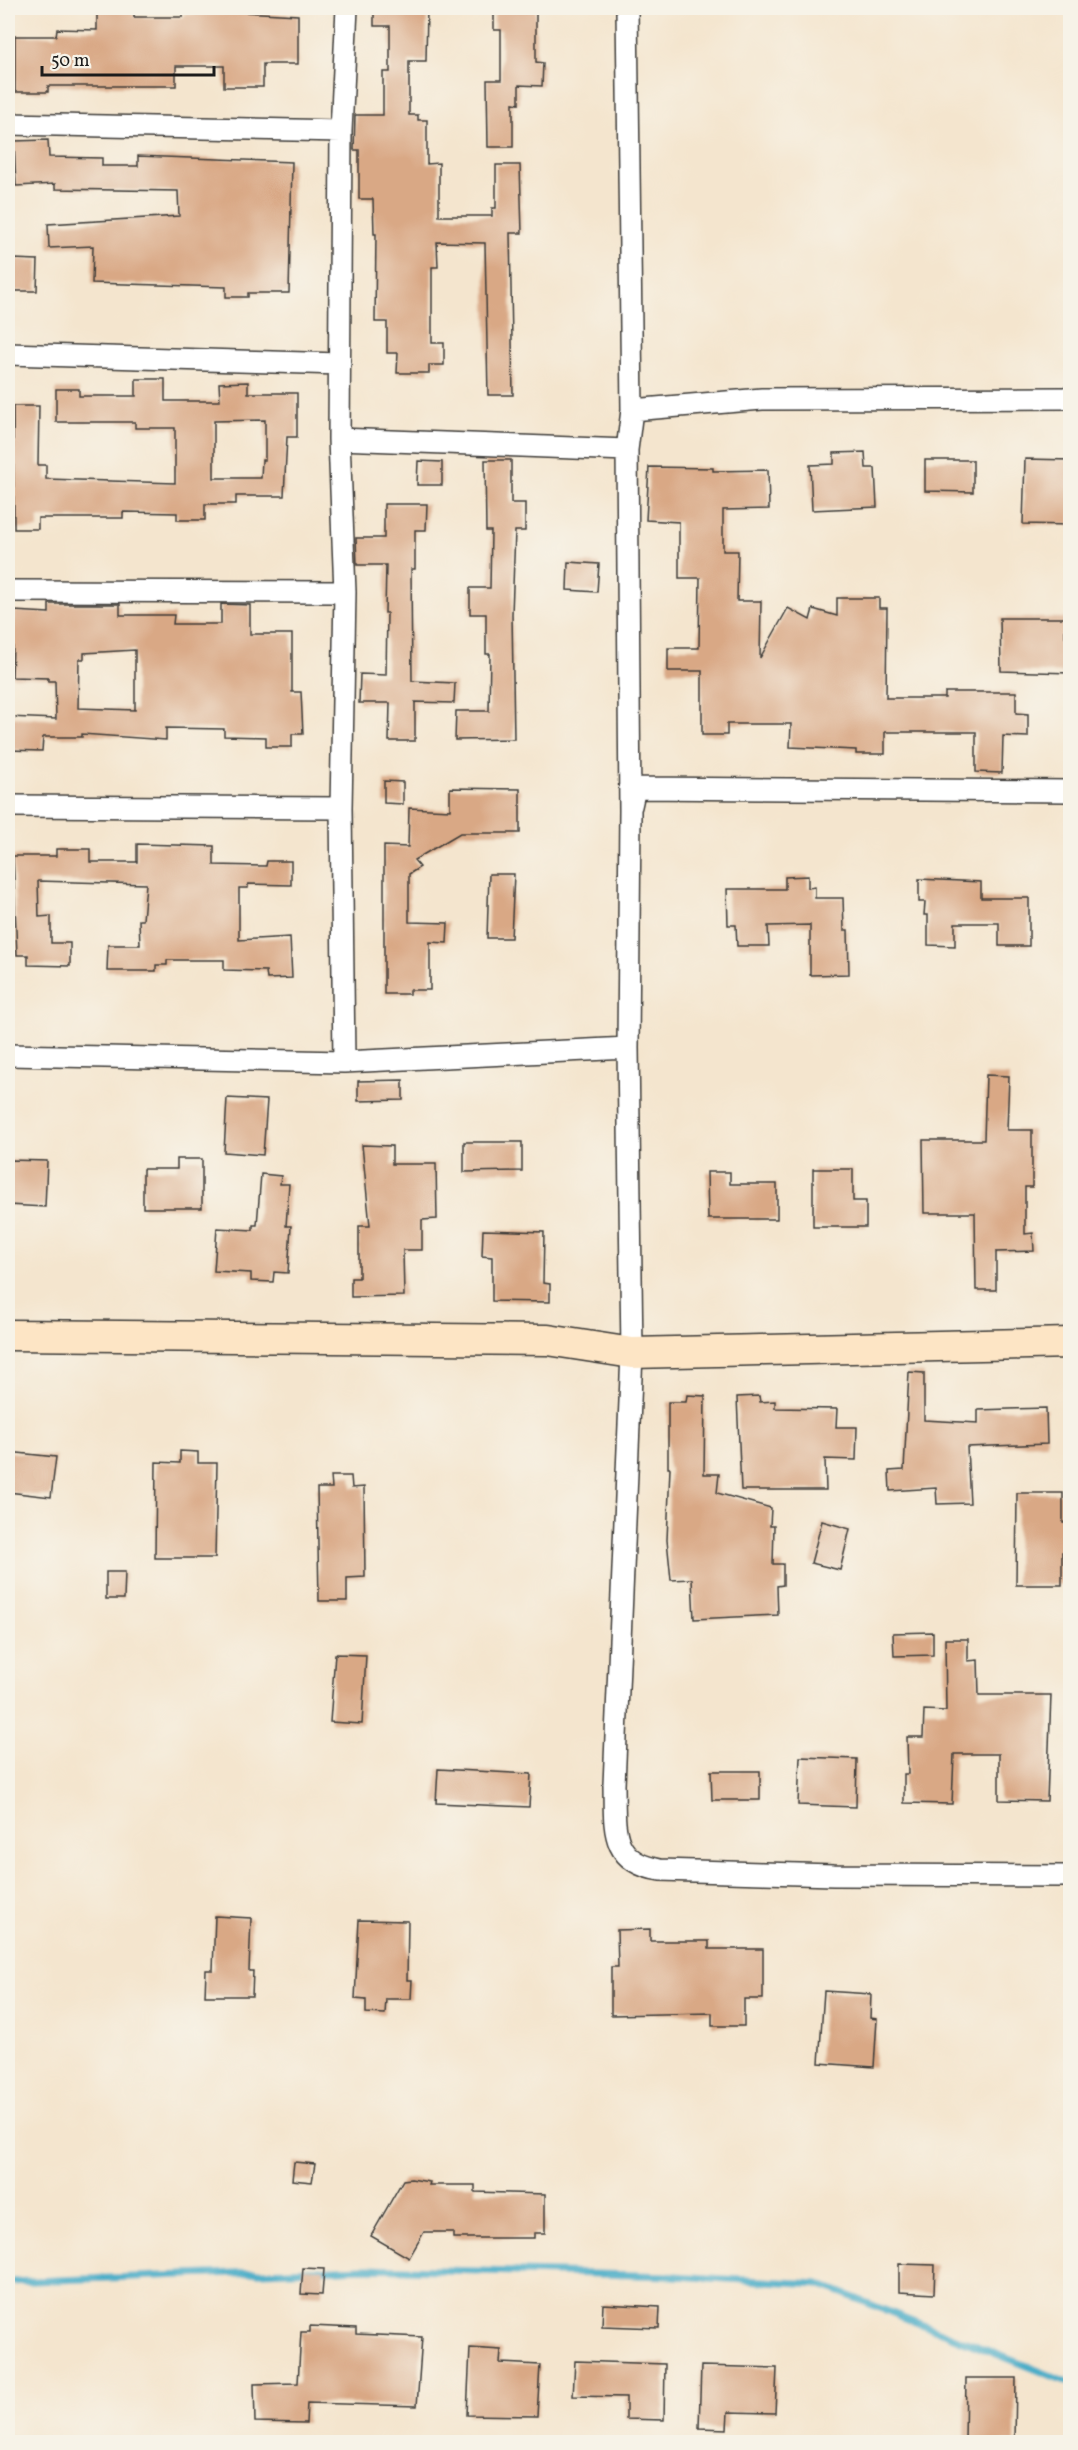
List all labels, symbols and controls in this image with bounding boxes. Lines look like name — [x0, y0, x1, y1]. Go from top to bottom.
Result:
scale bar — [42, 39, 214, 77]
text: 50 m — [51, 49, 90, 74]

